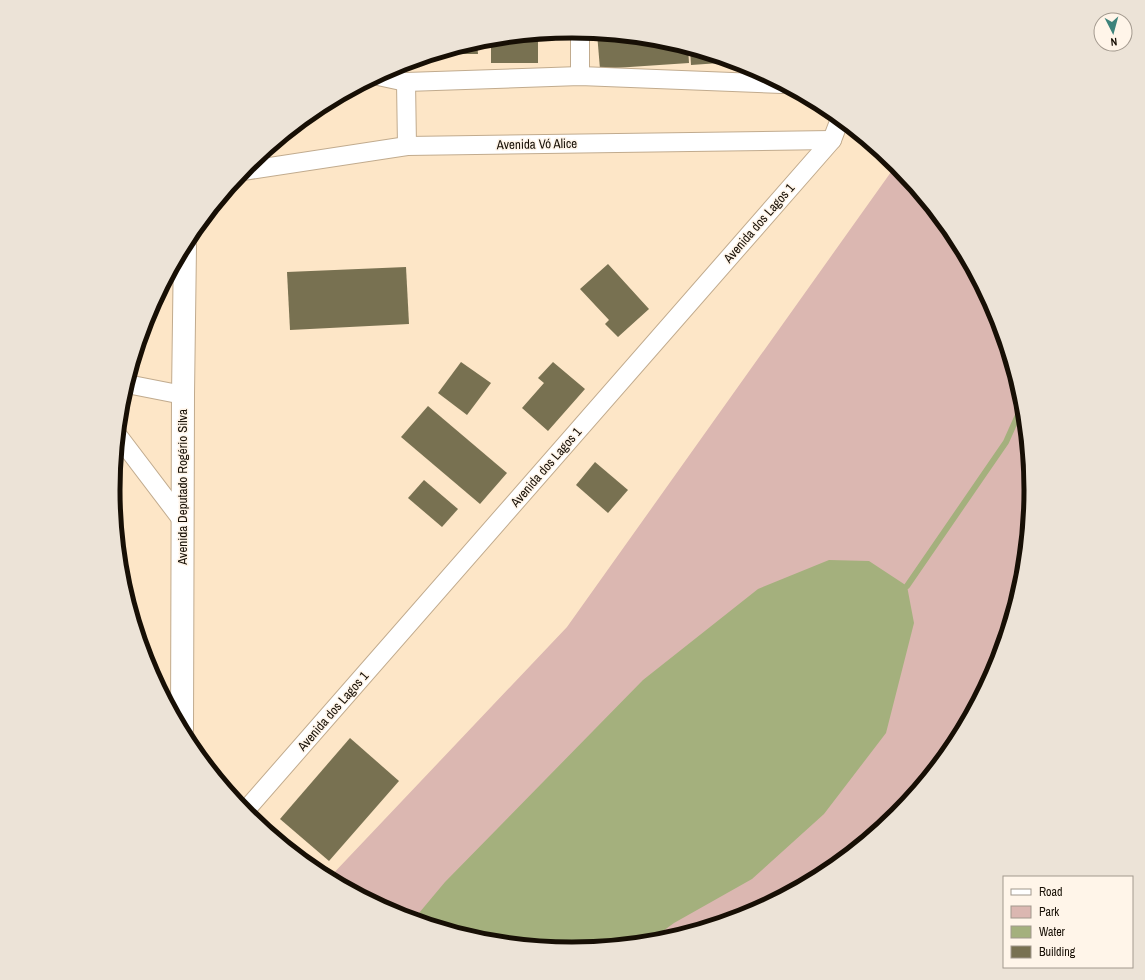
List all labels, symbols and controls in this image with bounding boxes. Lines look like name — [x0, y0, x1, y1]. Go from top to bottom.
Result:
north arrow — [1093, 12, 1133, 52]
text: N — [1110, 35, 1118, 49]
street label: Avenida Vó Alice — [496, 135, 577, 153]
street label: Avenida dos Lagos 1 — [719, 180, 798, 267]
street label: Avenida Deputado Rogério Silva — [174, 409, 191, 566]
street label: Avenida dos Lagos 1 — [506, 424, 585, 511]
street label: Avenida dos Lagos 1 — [293, 668, 372, 755]
legend — [1003, 876, 1133, 968]
text: Road — [1039, 884, 1063, 900]
text: Park — [1039, 904, 1059, 920]
text: Water — [1039, 924, 1066, 940]
text: Building — [1039, 944, 1076, 960]

